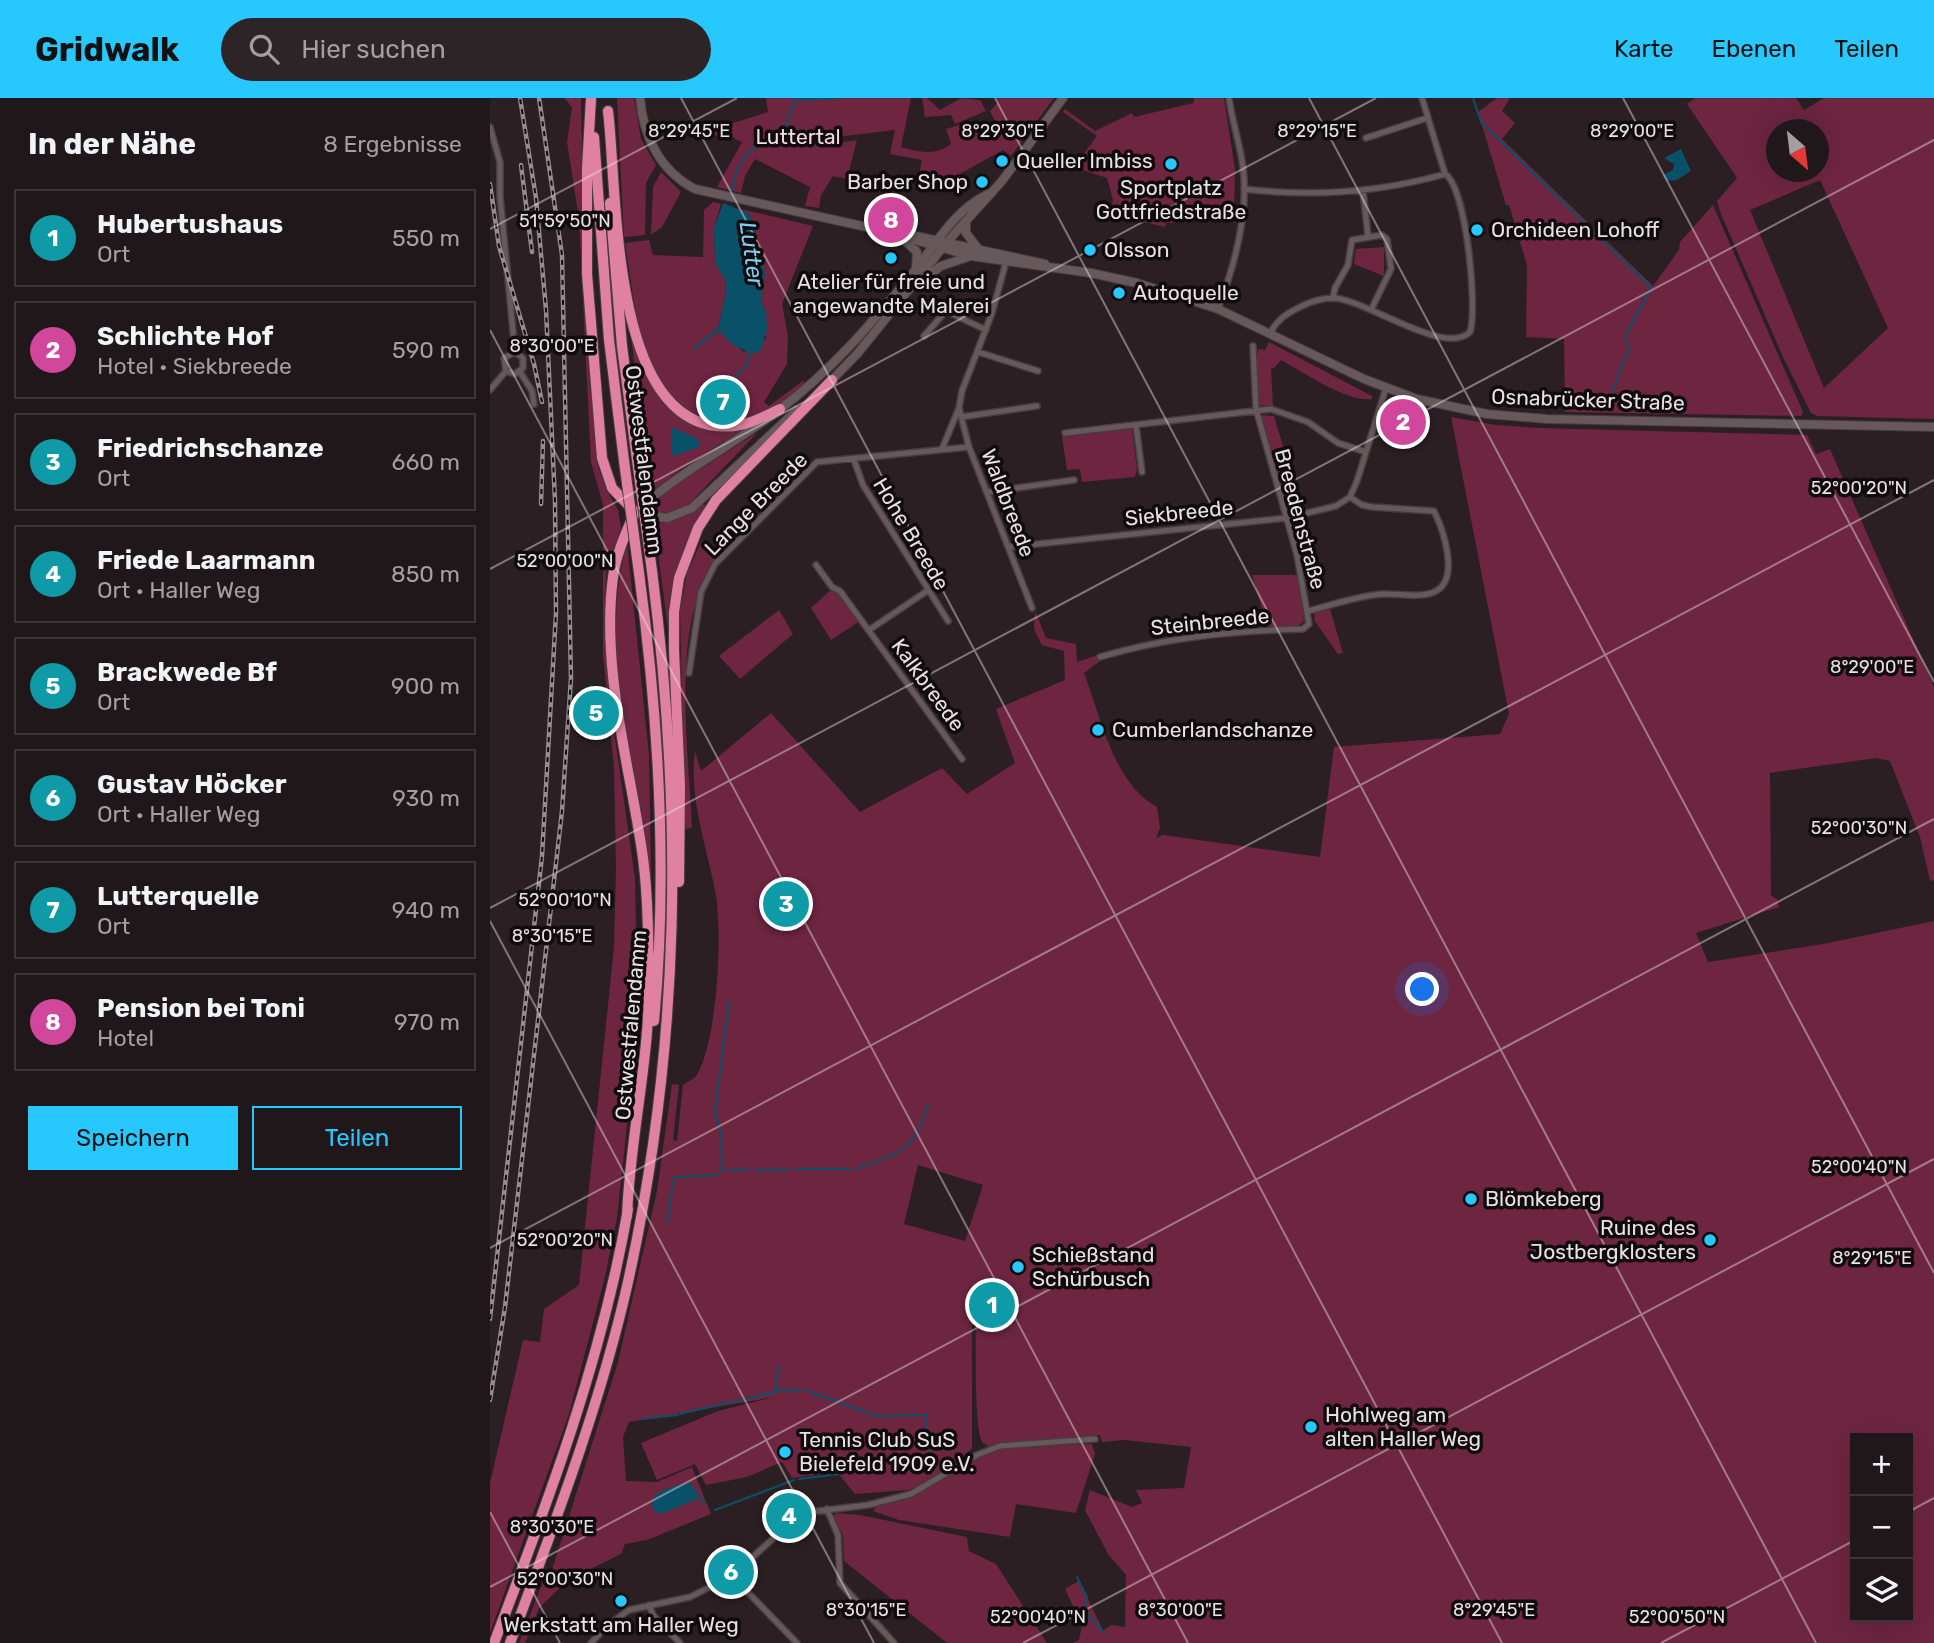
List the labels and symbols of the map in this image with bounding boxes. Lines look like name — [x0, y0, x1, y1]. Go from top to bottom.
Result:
north arrow — [1766, 119, 1829, 182]
text: 8°29'45"E — [648, 120, 730, 142]
text: 8°29'30"E — [961, 120, 1045, 142]
text: 8°29'15"E — [1277, 120, 1357, 142]
text: 8°29'00"E — [1590, 120, 1674, 142]
park label: Luttertal — [755, 124, 841, 149]
place label: Queller Imbiss — [1016, 148, 1153, 173]
marker: Queller Imbiss — [994, 153, 1010, 169]
marker: Sportplatz Gottfriedstraße — [1163, 156, 1179, 172]
place label: Barber Shop — [847, 169, 968, 194]
marker: Barber Shop — [974, 174, 990, 190]
place label: Sportplatz Gottfriedstraße — [1096, 175, 1246, 224]
pin: 8 — [868, 194, 914, 246]
text: 51°59'50"N — [519, 210, 611, 232]
place label: Orchideen Lohoff — [1491, 217, 1660, 242]
water label: Lutter — [734, 220, 771, 290]
marker: Orchideen Lohoff — [1469, 222, 1485, 238]
place label: Olsson — [1104, 237, 1170, 262]
marker: Olsson — [1082, 242, 1098, 258]
marker: Atelier für freie und angewandte Malerei — [883, 250, 899, 266]
place label: Atelier für freie und angewandte Malerei — [793, 269, 989, 318]
place label: Autoquelle — [1133, 280, 1239, 305]
marker: Autoquelle — [1111, 285, 1127, 301]
text: 8°30'00"E — [509, 335, 595, 357]
street label: Ostwestfalendamm — [620, 364, 669, 556]
pin: 7 — [700, 376, 746, 428]
street label: Osnabrücker Straße — [1491, 384, 1685, 415]
pin: 2 — [1380, 396, 1426, 448]
street label: Waldbreede — [976, 445, 1040, 560]
street label: Breedenstraße — [1270, 446, 1331, 592]
street label: Lange Breede — [699, 447, 812, 560]
street label: Hohe Breede — [868, 473, 955, 594]
text: 52°00'20"N — [1811, 477, 1907, 499]
street label: Siekbreede — [1124, 494, 1234, 531]
text: 52°00'00"N — [516, 550, 614, 572]
street label: Steinbreede — [1150, 603, 1270, 640]
street label: Kalkbreede — [887, 634, 970, 736]
text: 8°29'00"E — [1830, 656, 1914, 678]
pin: 5 — [573, 687, 619, 739]
place label: Cumberlandschanze — [1112, 717, 1313, 742]
marker: Cumberlandschanze — [1090, 722, 1106, 738]
text: 52°00'30"N — [1811, 817, 1907, 839]
pin: 3 — [763, 878, 809, 930]
text: 52°00'10"N — [518, 889, 612, 911]
text: 8°30'15"E — [512, 925, 592, 947]
street label: Ostwestfalendamm — [610, 929, 651, 1121]
your location — [1405, 972, 1439, 1006]
text: 52°00'40"N — [1811, 1156, 1907, 1178]
place label: Blömkeberg — [1485, 1186, 1602, 1211]
marker: Blömkeberg — [1463, 1191, 1479, 1207]
place label: Ruine des Jostbergklosters — [1530, 1215, 1696, 1264]
text: 52°00'20"N — [517, 1229, 613, 1251]
marker: Ruine des Jostbergklosters — [1702, 1232, 1718, 1248]
place label: Schießstand Schürbusch — [1032, 1242, 1154, 1291]
text: 8°29'15"E — [1832, 1247, 1912, 1269]
marker: Schießstand Schürbusch — [1010, 1259, 1026, 1275]
pin: 1 — [969, 1279, 1015, 1331]
place label: Hohlweg am alten Haller Weg — [1325, 1402, 1481, 1451]
marker: Hohlweg am alten Haller Weg — [1303, 1419, 1319, 1435]
place label: Tennis Club SuS Bielefeld 1909 e.V. — [799, 1427, 975, 1476]
marker: Tennis Club SuS Bielefeld 1909 e.V. — [777, 1444, 793, 1460]
pin: 4 — [766, 1490, 812, 1542]
text: 8°30'30"E — [510, 1516, 594, 1538]
pin: 6 — [708, 1546, 754, 1598]
text: 52°00'30"N — [517, 1568, 613, 1590]
marker: Werkstatt am Haller Weg — [613, 1593, 629, 1609]
text: 8°30'15"E — [826, 1599, 906, 1621]
text: 8°30'00"E — [1137, 1599, 1223, 1621]
text: 8°29'45"E — [1453, 1599, 1535, 1621]
text: 52°00'40"N — [990, 1606, 1086, 1628]
text: 52°00'50"N — [1629, 1606, 1725, 1628]
place label: Werkstatt am Haller Weg — [503, 1612, 739, 1637]

